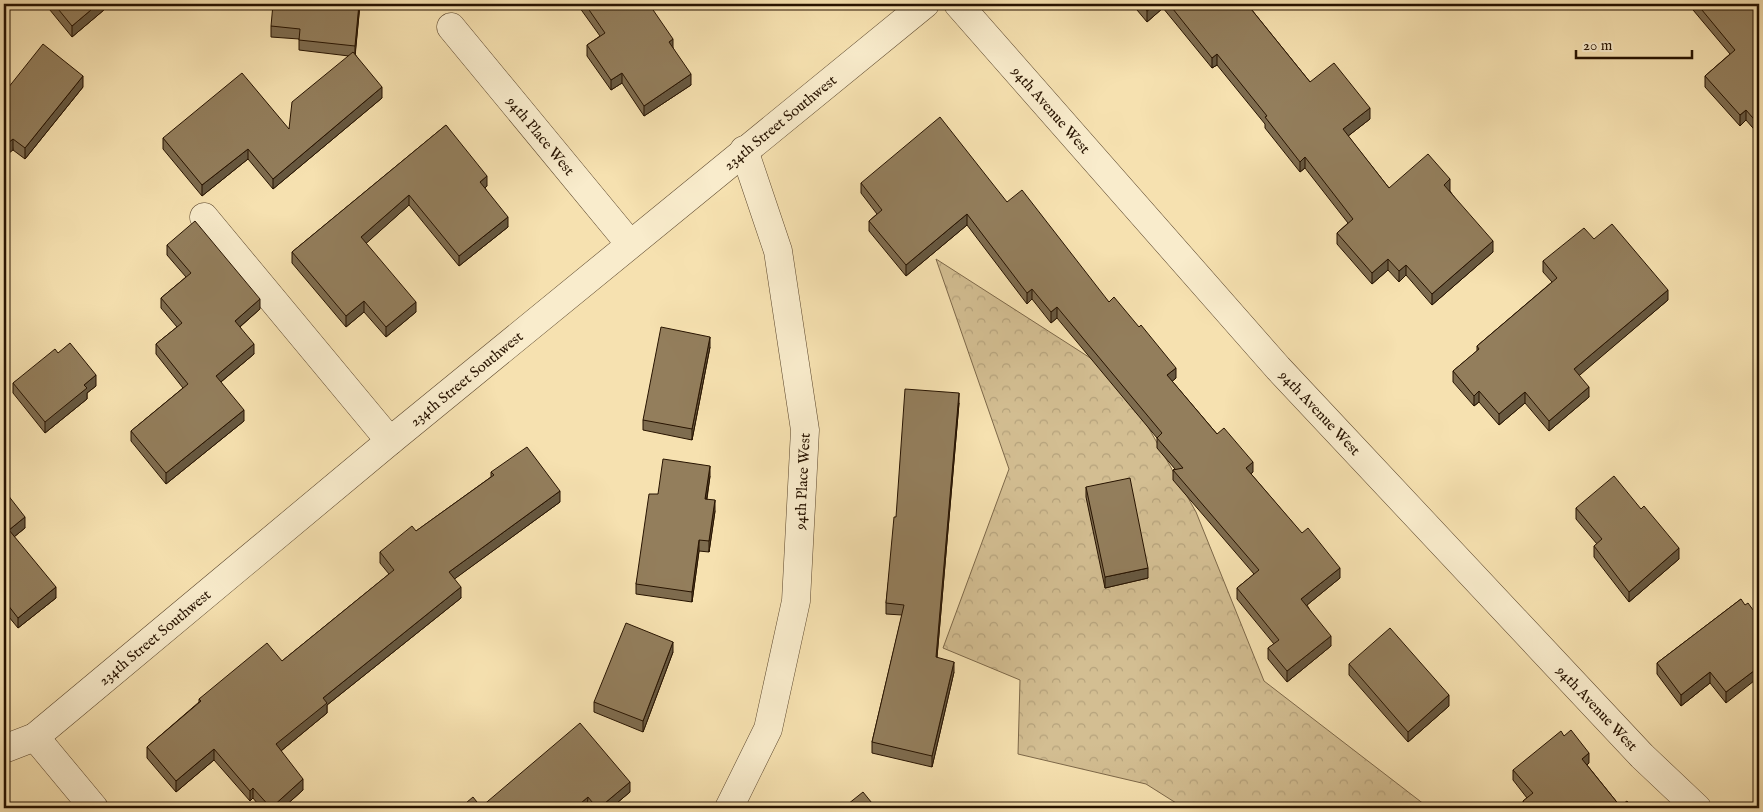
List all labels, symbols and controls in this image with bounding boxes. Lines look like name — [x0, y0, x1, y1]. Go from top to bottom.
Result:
scale bar — [1576, 28, 1692, 60]
text: 20 m — [1583, 36, 1613, 55]
street label: 94th Avenue West — [1007, 61, 1095, 158]
street label: 234th Street Southwest — [720, 71, 840, 174]
street label: 94th Place West — [502, 92, 579, 179]
street label: 234th Street Southwest — [406, 327, 527, 430]
street label: 94th Avenue West — [1275, 365, 1365, 459]
street label: 94th Place West — [790, 432, 814, 531]
street label: 234th Street Southwest — [95, 585, 215, 690]
street label: 94th Avenue West — [1552, 661, 1642, 755]

